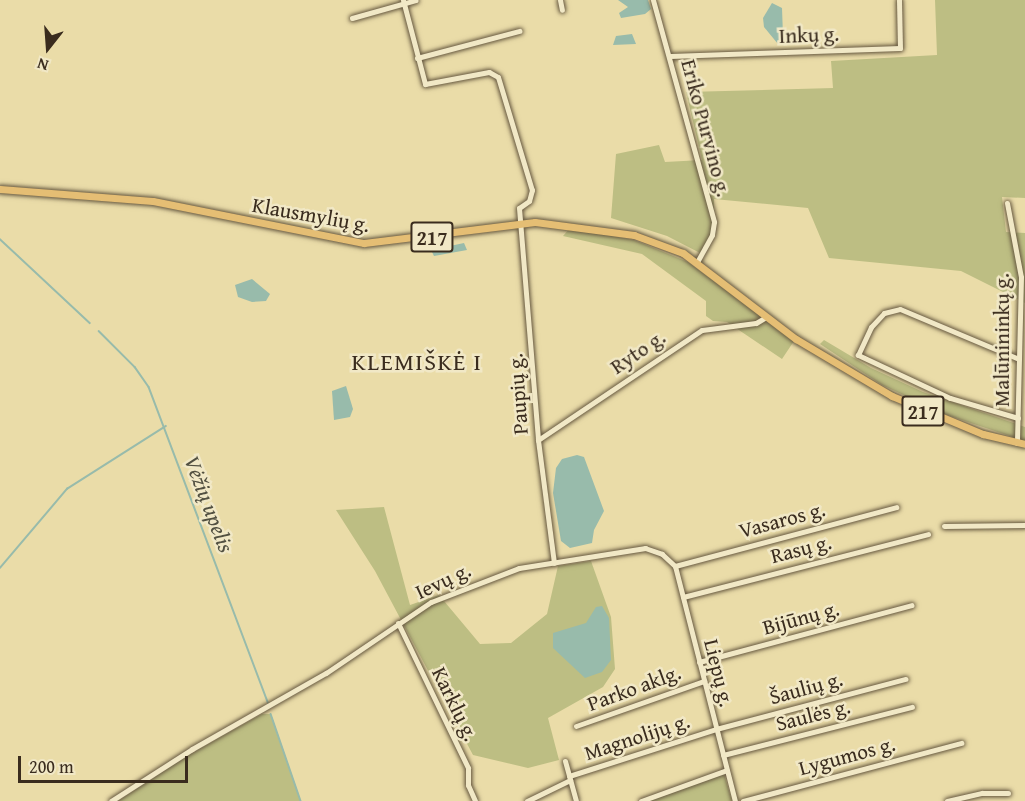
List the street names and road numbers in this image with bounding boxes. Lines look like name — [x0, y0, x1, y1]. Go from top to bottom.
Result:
street label: Inkų g. — [778, 21, 840, 49]
street label: Eriko Purvino g. — [676, 57, 736, 199]
street label: Klausmylių g. — [250, 192, 372, 238]
road number: 217 — [410, 220, 454, 254]
street label: Malūnininkų g. — [989, 273, 1015, 407]
street label: Ryto g. — [606, 325, 670, 379]
street label: Paupių g. — [503, 353, 533, 435]
road number: 217 — [900, 394, 946, 428]
street label: Vasaros g. — [736, 496, 828, 544]
street label: Rasų g. — [768, 529, 834, 569]
street label: Ievų g. — [411, 557, 475, 605]
street label: Bijūnų g. — [760, 596, 842, 640]
street label: Liepų g. — [698, 637, 740, 709]
street label: Parko aklg. — [584, 659, 684, 717]
street label: Karklų g. — [426, 663, 484, 745]
street label: Šaulių g. — [767, 666, 845, 710]
street label: Saulės g. — [773, 694, 853, 736]
street label: Magnolijų g. — [581, 708, 693, 766]
street label: Lygumos g. — [796, 731, 898, 781]

